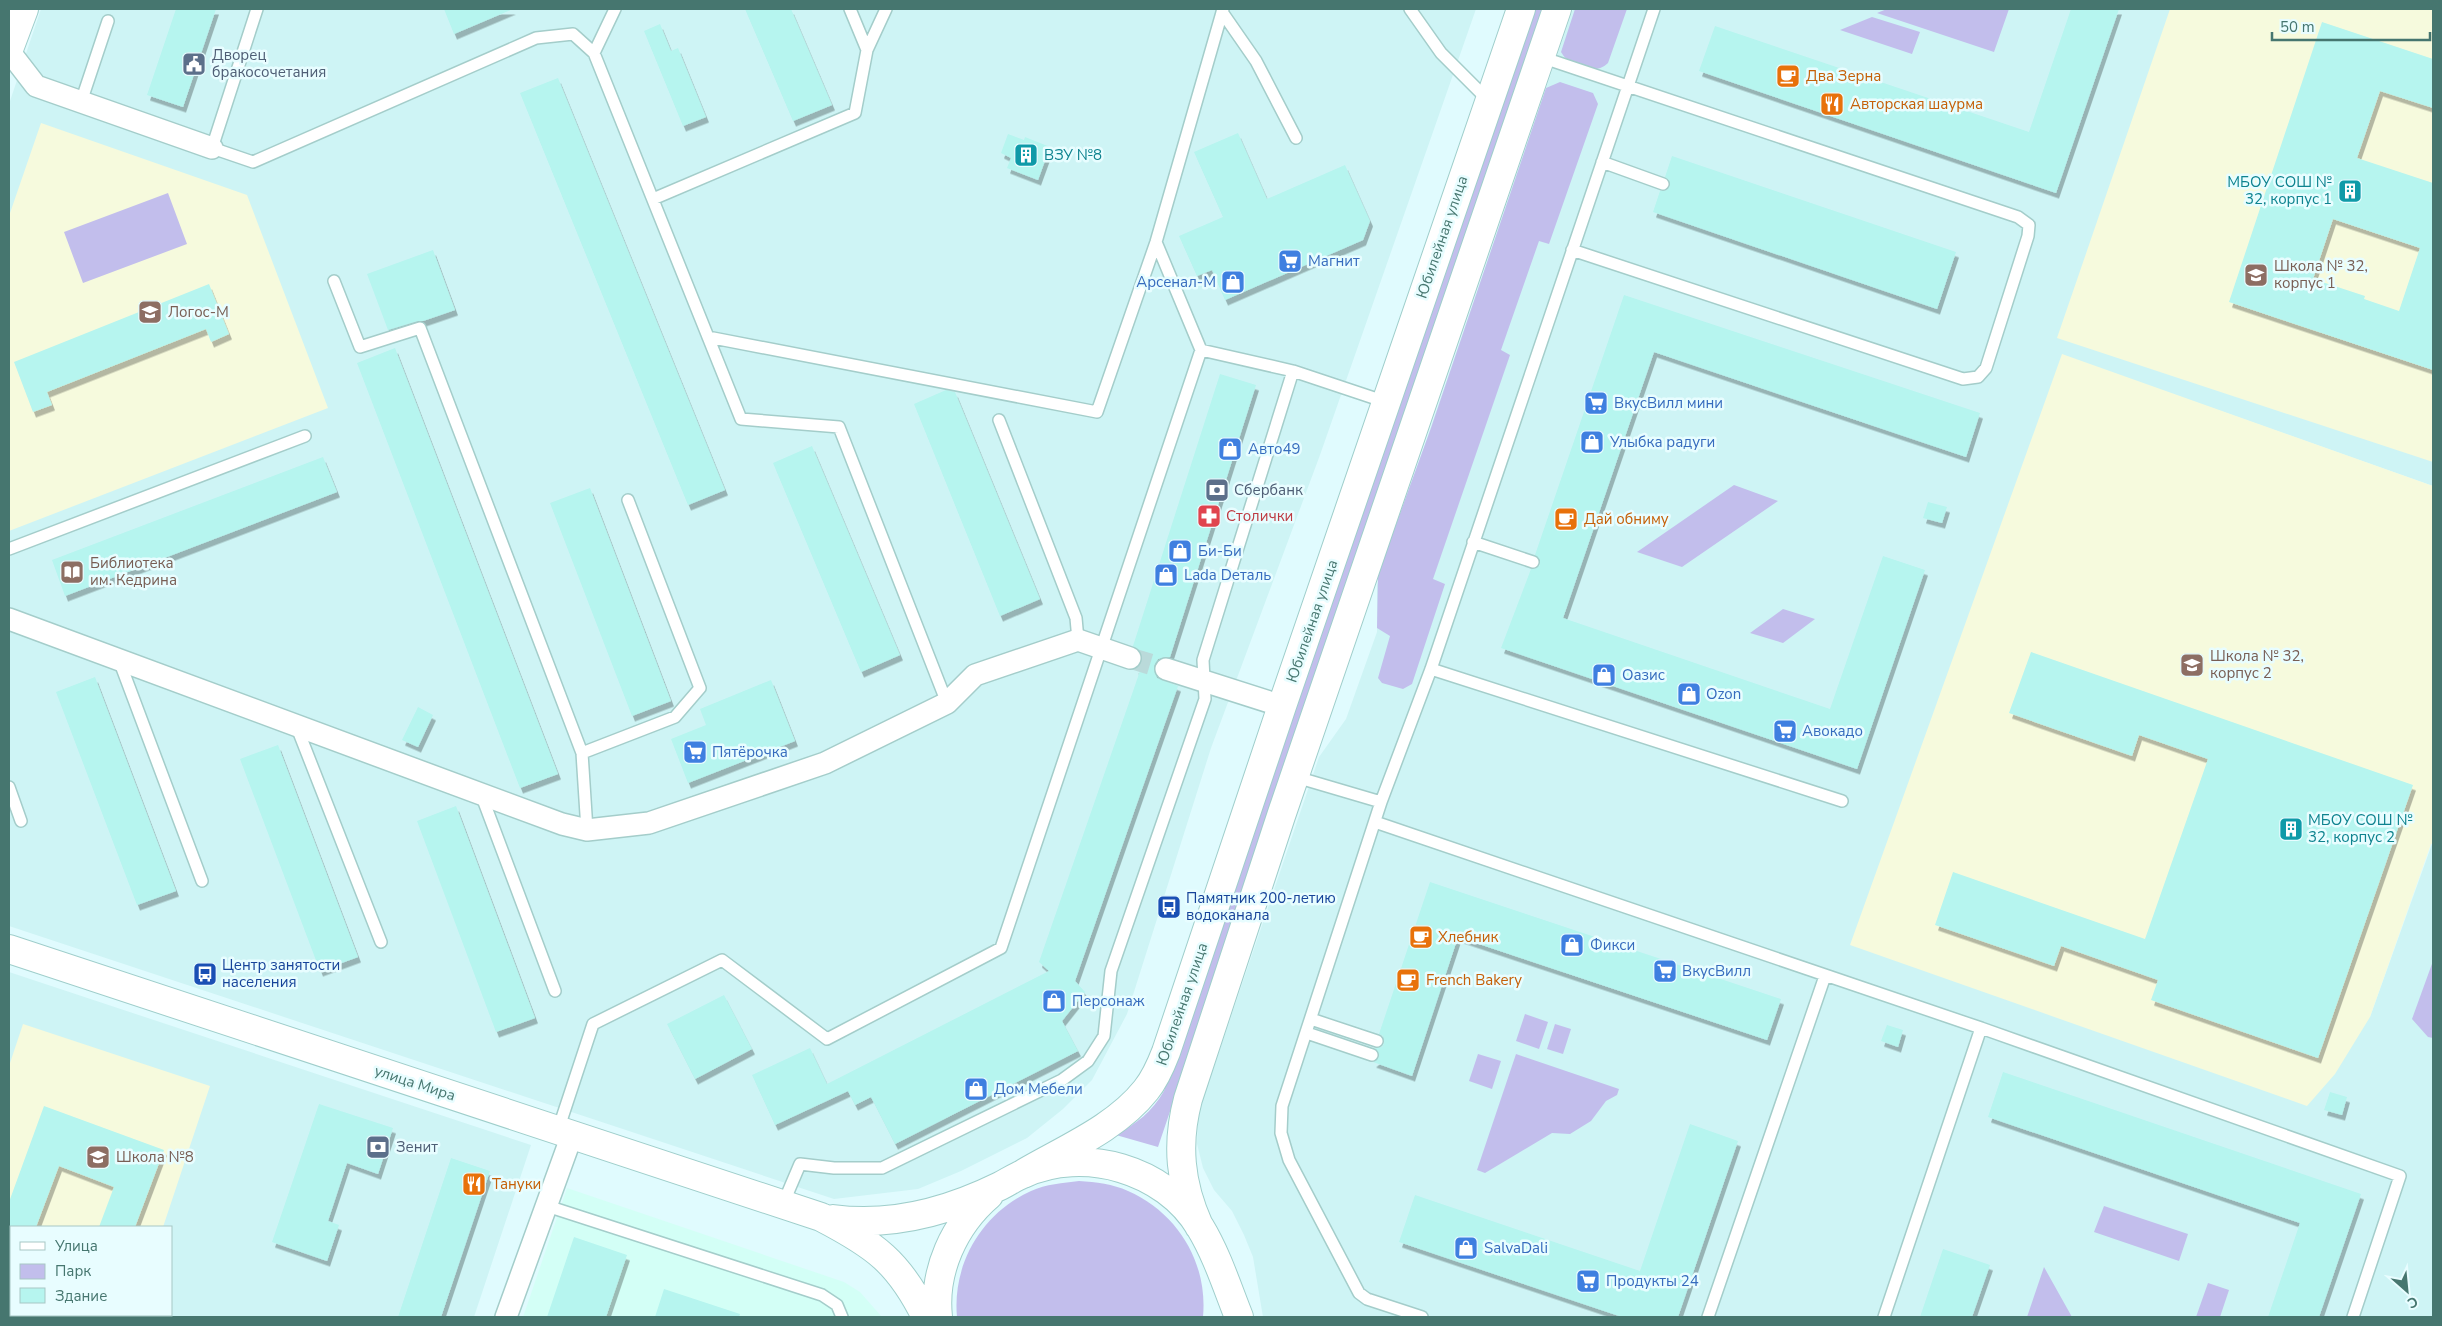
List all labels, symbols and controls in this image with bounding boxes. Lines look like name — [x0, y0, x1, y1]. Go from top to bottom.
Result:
scale bar — [2272, 10, 2430, 42]
text: 50 m — [2280, 17, 2315, 37]
place label: Дворец бракосочетания — [212, 45, 326, 82]
public building icon: Дворец бракосочетания — [181, 51, 207, 77]
cafe icon: Два Зерна — [1775, 63, 1801, 89]
place label: Два Зерна — [1806, 66, 1881, 86]
restaurant icon: Авторская шаурма — [1819, 91, 1845, 117]
place label: Авторская шаурма — [1850, 94, 1983, 114]
building icon: ВЗУ №8 — [1013, 142, 1039, 168]
place label: ВЗУ №8 — [1044, 145, 1102, 165]
place label: МБОУ СОШ № 32, корпус 1 — [2227, 172, 2332, 209]
street label: Юбилейная улица — [1412, 173, 1472, 301]
building icon: МБОУ СОШ № 32, корпус 1 — [2337, 178, 2363, 204]
supermarket icon: Магнит — [1277, 248, 1303, 274]
place label: Магнит — [1308, 251, 1360, 271]
place label: Школа № 32, корпус 1 — [2274, 256, 2368, 293]
school or university icon: Школа № 32, корпус 1 — [2243, 262, 2269, 288]
shop icon: Арсенал-М — [1220, 269, 1246, 295]
place label: Арсенал-М — [1136, 272, 1216, 292]
school or university icon: Логос-М — [137, 299, 163, 325]
place label: Логос-М — [168, 302, 229, 322]
supermarket icon: ВкусВилл мини — [1583, 390, 1609, 416]
place label: ВкусВилл мини — [1614, 393, 1723, 413]
shop icon: Улыбка радуги — [1579, 429, 1605, 455]
place label: Улыбка радуги — [1609, 432, 1715, 452]
shop icon: Авто49 — [1217, 436, 1243, 462]
place label: Авто49 — [1248, 439, 1300, 459]
bank icon: Сбербанк — [1204, 477, 1230, 503]
place label: Сбербанк — [1234, 480, 1303, 500]
pharmacy icon: Столички — [1196, 503, 1222, 529]
place label: Столички — [1226, 506, 1293, 526]
cafe icon: Дай обниму — [1553, 506, 1579, 532]
place label: Дай обниму — [1584, 509, 1669, 529]
shop icon: Би-Би — [1167, 538, 1193, 564]
place label: Би-Би — [1198, 541, 1242, 561]
place label: Библиотека им. Кедрина — [90, 553, 177, 590]
street label: Юбилейная улица — [1282, 557, 1342, 685]
library icon: Библиотека им. Кедрина — [59, 559, 85, 585]
shop icon: Lada Dеталь — [1153, 562, 1179, 588]
place label: Lada Dеталь — [1184, 565, 1271, 585]
place label: Школа № 32, корпус 2 — [2210, 646, 2304, 683]
school or university icon: Школа № 32, корпус 2 — [2179, 652, 2205, 678]
shop icon: Оазис — [1591, 662, 1617, 688]
place label: Оазис — [1622, 665, 1665, 685]
shop icon: Ozon — [1676, 681, 1702, 707]
place label: Ozon — [1706, 684, 1741, 704]
supermarket icon: Авокадо — [1772, 718, 1798, 744]
place label: Авокадо — [1802, 721, 1863, 741]
supermarket icon: Пятёрочка — [682, 739, 708, 765]
place label: Пятёрочка — [712, 742, 788, 762]
place label: МБОУ СОШ № 32, корпус 2 — [2308, 810, 2413, 847]
building icon: МБОУ СОШ № 32, корпус 2 — [2278, 816, 2304, 842]
place label: Памятник 200-летию водоканала — [1186, 888, 1336, 925]
bus stop icon: Памятник 200-летию водоканала — [1156, 894, 1182, 920]
cafe icon: Хлебник — [1408, 924, 1434, 950]
place label: Хлебник — [1438, 927, 1499, 947]
shop icon: Фикси — [1559, 932, 1585, 958]
place label: Фикси — [1590, 935, 1635, 955]
street label: Юбилейная улица — [1152, 940, 1212, 1068]
place label: Центр занятости населения — [222, 955, 340, 992]
supermarket icon: ВкусВилл — [1652, 958, 1678, 984]
bus stop icon: Центр занятости населения — [192, 961, 218, 987]
place label: ВкусВилл — [1682, 961, 1751, 981]
cafe icon: French Bakery — [1395, 967, 1421, 993]
place label: French Bakery — [1426, 970, 1522, 990]
shop icon: Персонаж — [1041, 988, 1067, 1014]
place label: Персонаж — [1072, 991, 1145, 1011]
street label: улица Мира — [372, 1060, 458, 1106]
shop icon: Дом Мебели — [963, 1076, 989, 1102]
place label: Дом Мебели — [994, 1079, 1083, 1099]
bank icon: Зенит — [365, 1134, 391, 1160]
place label: Зенит — [396, 1137, 438, 1157]
school or university icon: Школа №8 — [85, 1144, 111, 1170]
place label: Школа №8 — [116, 1147, 194, 1167]
restaurant icon: Тануки — [461, 1171, 487, 1197]
place label: Тануки — [492, 1174, 541, 1194]
legend — [10, 1226, 172, 1316]
shop icon: SalvaDali — [1453, 1235, 1479, 1261]
text: Улица — [54, 1236, 98, 1256]
place label: SalvaDali — [1484, 1238, 1548, 1258]
text: Парк — [55, 1261, 91, 1281]
north arrow — [2382, 1266, 2432, 1316]
supermarket icon: Продукты 24 — [1575, 1268, 1601, 1294]
place label: Продукты 24 — [1606, 1271, 1699, 1291]
text: Здание — [55, 1286, 107, 1306]
text: С — [2404, 1292, 2421, 1313]

